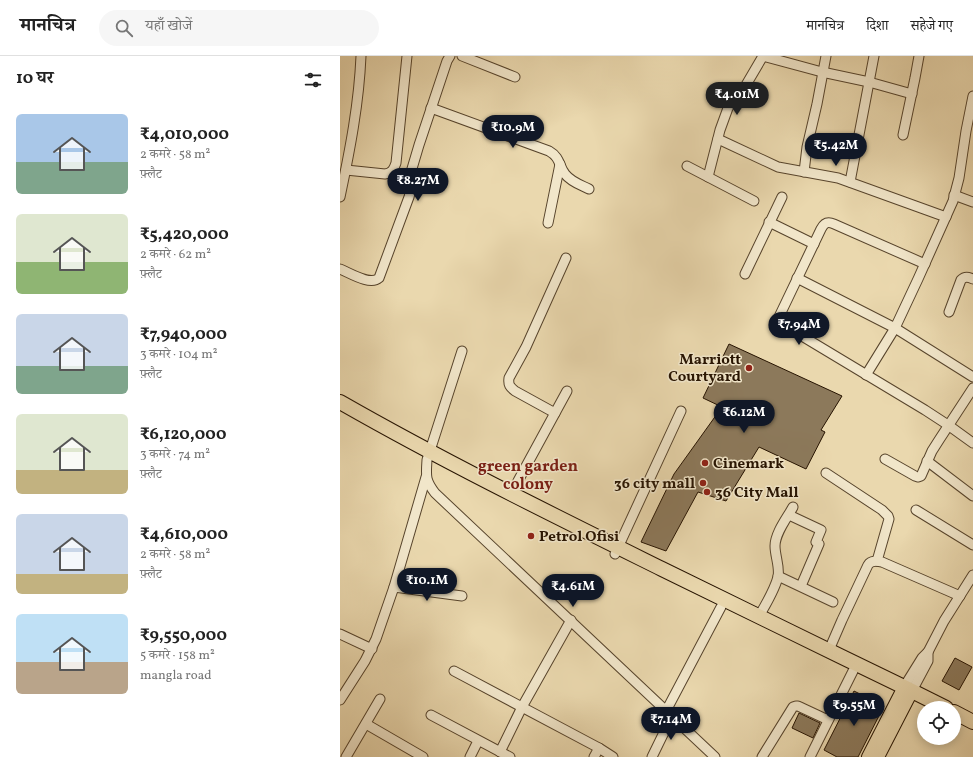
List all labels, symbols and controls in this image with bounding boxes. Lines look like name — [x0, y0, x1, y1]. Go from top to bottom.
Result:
search box — [99, 10, 379, 46]
text: मानचित्र — [20, 13, 75, 39]
text: यहाँ खोजें — [145, 16, 192, 37]
icon: search — [113, 17, 135, 39]
text: मानचित्र — [806, 17, 844, 36]
text: दिशा — [866, 17, 888, 36]
text: सहेजे गए — [910, 17, 953, 36]
text: 10 घर — [16, 67, 54, 90]
icon: filters — [302, 69, 324, 91]
pin: ₹4.01M — [704, 82, 770, 116]
text: ₹4.01M — [715, 86, 759, 104]
pin: ₹10.9M — [480, 115, 546, 149]
text: ₹10.9M — [491, 119, 535, 137]
text: ₹4,010,000 — [140, 123, 229, 146]
icon: home — [48, 130, 96, 178]
pin: ₹5.42M — [803, 133, 869, 167]
text: ₹5.42M — [814, 137, 858, 155]
text: 2 कमरे · 58 m² — [140, 146, 210, 164]
text: फ़्लैट — [140, 166, 162, 184]
pin: ₹8.27M — [385, 168, 451, 202]
text: ₹8.27M — [396, 172, 440, 190]
text: ₹5,420,000 — [140, 223, 229, 246]
icon: home — [48, 230, 96, 278]
text: 2 कमरे · 62 m² — [140, 246, 211, 264]
text: फ़्लैट — [140, 266, 162, 284]
pin: ₹7.94M — [766, 312, 832, 346]
text: ₹7.94M — [777, 316, 821, 334]
text: ₹7,940,000 — [140, 323, 227, 346]
icon: home — [48, 330, 96, 378]
text: 3 कमरे · 104 m² — [140, 346, 218, 364]
place label: Marriott Courtyard — [668, 350, 741, 388]
marker: Marriott Courtyard — [744, 363, 754, 373]
text: फ़्लैट — [140, 366, 162, 384]
pin: ₹6.12M — [711, 400, 777, 434]
text: ₹6.12M — [723, 404, 765, 422]
text: ₹6,120,000 — [140, 423, 226, 446]
icon: home — [48, 430, 96, 478]
text: 3 कमरे · 74 m² — [140, 446, 210, 464]
place label: Cinemark — [713, 454, 784, 475]
district label: green garden colony — [478, 456, 578, 496]
marker: Cinemark — [700, 458, 710, 468]
text: फ़्लैट — [140, 466, 162, 484]
place label: 36 city mall — [614, 474, 695, 495]
marker: 36 city mall — [698, 478, 708, 488]
place label: 36 City Mall — [715, 483, 799, 504]
marker: 36 City Mall — [702, 487, 712, 497]
text: ₹4,610,000 — [140, 523, 228, 546]
place label: Petrol Ofisi — [539, 527, 619, 548]
icon: home — [48, 530, 96, 578]
marker: Petrol Ofisi — [526, 531, 536, 541]
text: 2 कमरे · 58 m² — [140, 546, 210, 564]
text: फ़्लैट — [140, 566, 162, 584]
pin: ₹10.1M — [394, 568, 460, 602]
text: ₹10.1M — [406, 572, 448, 590]
pin: ₹4.61M — [540, 574, 606, 608]
text: ₹4.61M — [551, 578, 595, 596]
text: ₹9,550,000 — [140, 624, 227, 647]
icon: home — [48, 630, 96, 678]
text: 5 कमरे · 158 m² — [140, 647, 215, 665]
text: mangla road — [140, 667, 212, 685]
pin: ₹9.55M — [821, 693, 887, 727]
text: ₹9.55M — [832, 697, 876, 715]
map controls — [917, 701, 961, 745]
button: locate — [917, 701, 961, 745]
pin: ₹7.14M — [638, 707, 704, 741]
text: ₹7.14M — [650, 711, 692, 729]

